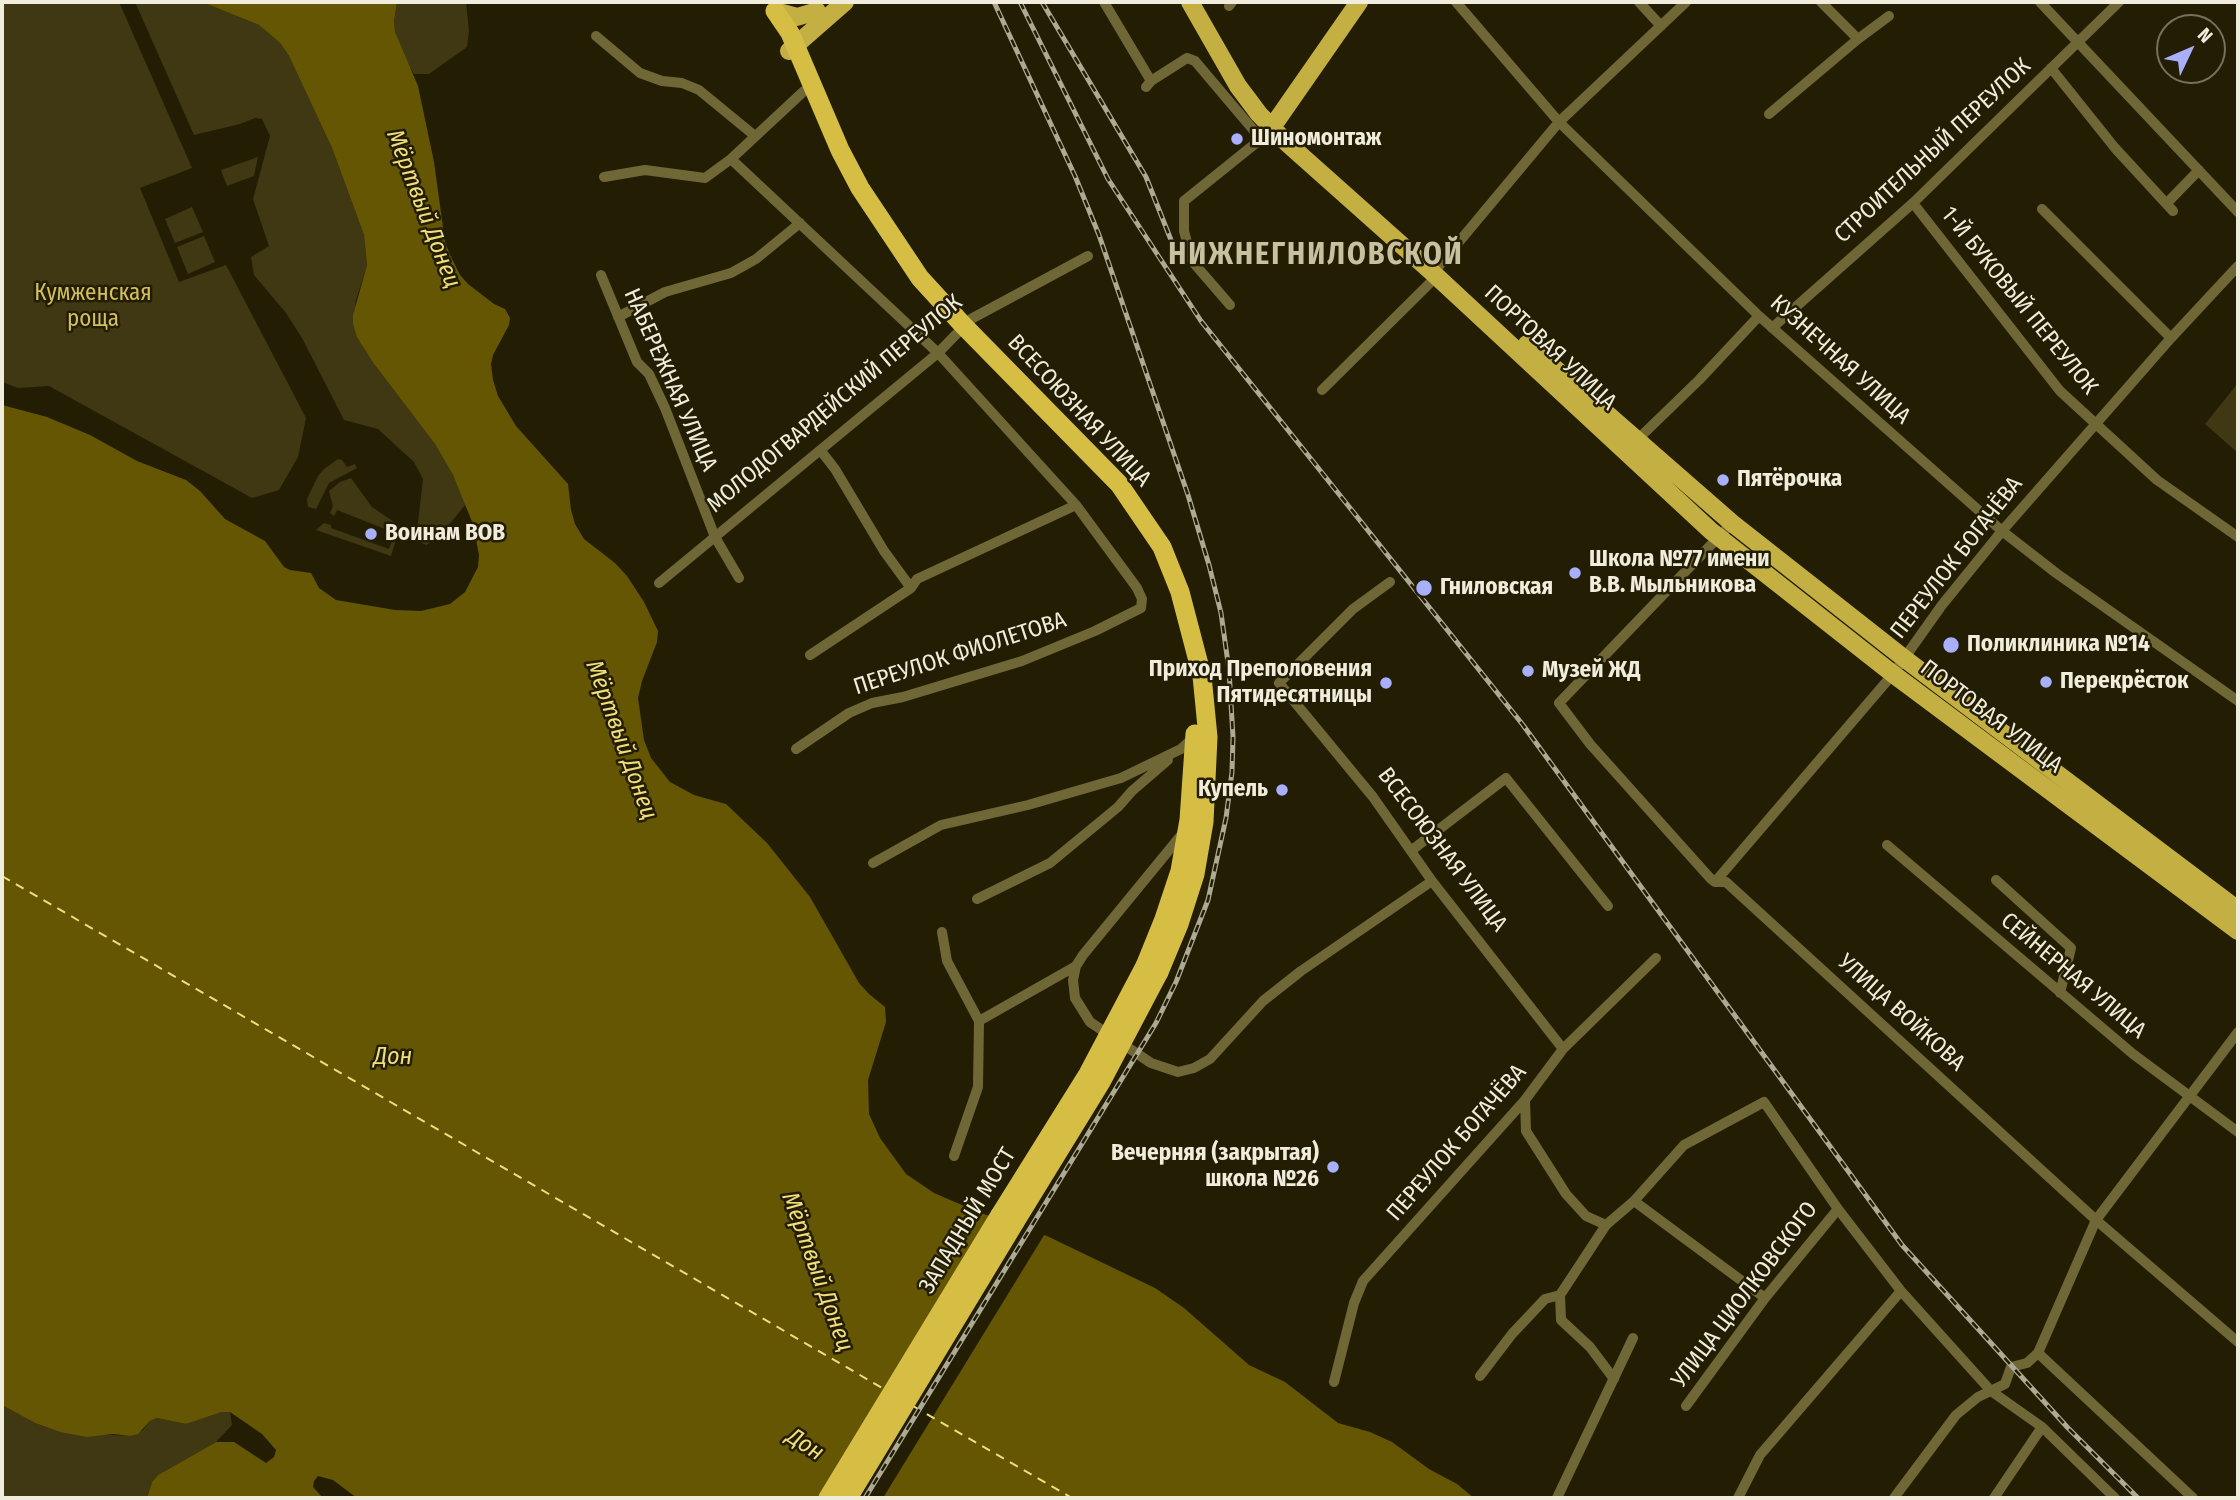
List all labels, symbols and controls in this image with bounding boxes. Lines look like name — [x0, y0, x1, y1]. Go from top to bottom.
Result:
north arrow — [2156, 14, 2226, 84]
text: N — [2193, 23, 2217, 48]
street label: СТРОИТЕЛЬНЫЙ ПЕРЕУЛОК — [1829, 53, 2037, 249]
place label: Шиномонтаж — [1251, 125, 1382, 153]
water label: Мёртвый Донец — [380, 126, 466, 292]
marker: Шиномонтаж — [1229, 131, 1245, 147]
street label: 1-Й БУКОВЫЙ ПЕРЕУЛОК — [1935, 202, 2103, 400]
district label: НИЖНЕГНИЛОВСКОЙ — [1170, 238, 1462, 274]
park label: Кумженская роща — [34, 280, 152, 334]
street label: ПОРТОВАЯ УЛИЦА — [1478, 280, 1622, 416]
street label: НАБЕРЕЖНАЯ УЛИЦА — [617, 284, 723, 476]
street label: МОЛОДОГВАРДЕЙСКИЙ ПЕРЕУЛОК — [702, 289, 968, 519]
street label: КУЗНЕЧНАЯ УЛИЦА — [1764, 290, 1916, 430]
street label: ВСЕСОЮЗНАЯ УЛИЦА — [1001, 329, 1157, 493]
place label: Пятёрочка — [1737, 466, 1842, 494]
street label: ПЕРЕУЛОК БОГАЧЁВА — [1885, 471, 2029, 645]
marker: Пятёрочка — [1715, 472, 1731, 488]
place label: Воинам ВОВ — [385, 520, 505, 548]
marker: Воинам ВОВ — [363, 526, 379, 542]
place label: Школа №77 имени В.В. Мыльникова — [1589, 546, 1770, 600]
marker: Школа №77 имени В.В. Мыльникова — [1567, 565, 1583, 581]
place label: Гниловская — [1440, 574, 1553, 602]
marker: Гниловская — [1414, 578, 1434, 598]
street label: ПЕРЕУЛОК ФИОЛЕТОВА — [850, 607, 1070, 701]
place label: Поликлиника №14 — [1967, 631, 2150, 659]
marker: Поликлиника №14 — [1941, 635, 1961, 655]
street label: ПОРТОВАЯ УЛИЦА — [1914, 655, 2068, 779]
place label: Приход Преполовения Пятидесятницы — [1149, 656, 1372, 710]
water label: Мёртвый Донец — [579, 657, 663, 823]
place label: Музей ЖД — [1542, 657, 1641, 685]
marker: Музей ЖД — [1520, 663, 1536, 679]
place label: Перекрёсток — [2060, 668, 2188, 696]
marker: Перекрёсток — [2038, 674, 2054, 690]
marker: Приход Преполовения Пятидесятницы — [1378, 675, 1394, 691]
street label: ВСЕСОЮЗНАЯ УЛИЦА — [1371, 763, 1513, 937]
place label: Купель — [1198, 776, 1268, 804]
marker: Купель — [1274, 782, 1290, 798]
street label: СЕЙНЕРНАЯ УЛИЦА — [1995, 907, 2151, 1045]
street label: УЛИЦА ВОЙКОВА — [1832, 949, 1970, 1077]
water label: Дон — [374, 1043, 412, 1071]
street label: ПЕРЕУЛОК БОГАЧЁВА — [1382, 1059, 1532, 1227]
place label: Вечерняя (закрытая) школа №26 — [1111, 1140, 1319, 1194]
street label: ЗАПАДНЫЙ МОСТ — [914, 1143, 1022, 1299]
marker: Вечерняя (закрытая) школа №26 — [1325, 1159, 1341, 1175]
water label: Мёртвый Донец — [775, 1189, 859, 1355]
street label: УЛИЦА ЦИОЛКОВСКОГО — [1666, 1197, 1824, 1393]
water label: Дон — [781, 1422, 829, 1468]

